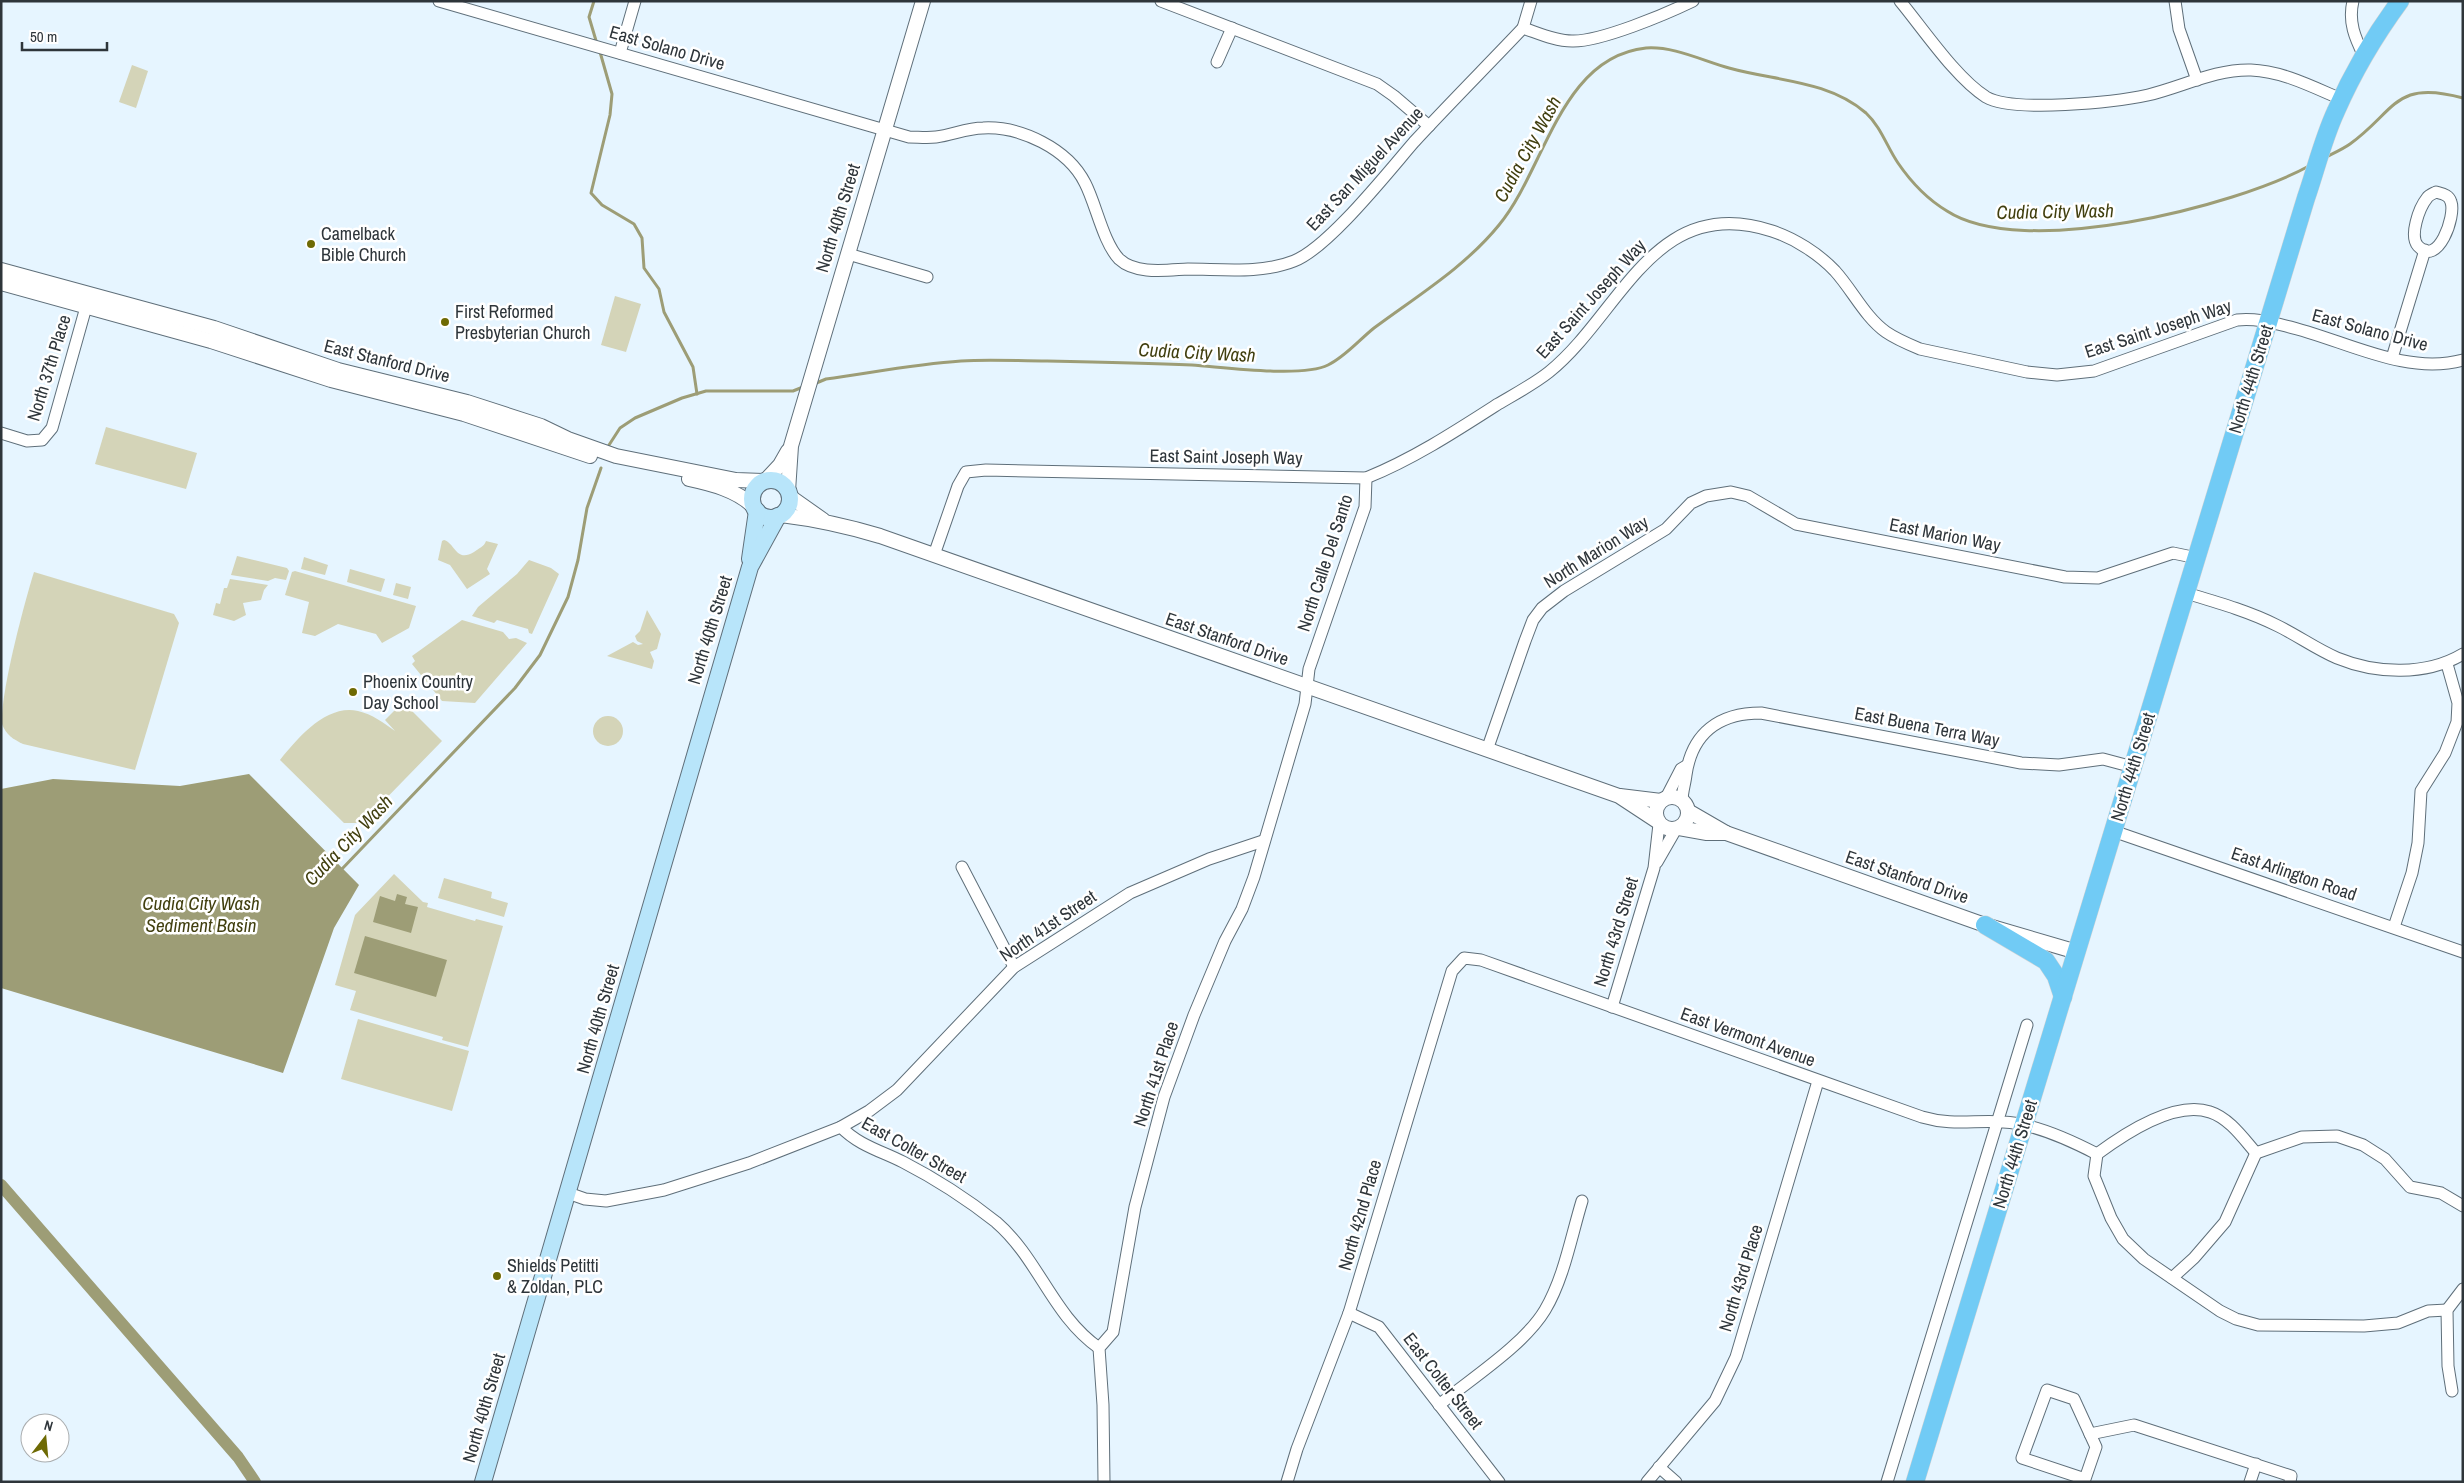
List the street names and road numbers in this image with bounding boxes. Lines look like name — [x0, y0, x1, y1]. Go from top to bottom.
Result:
street label: East Solano Drive — [607, 19, 728, 76]
street label: East San Miguel Avenue — [1300, 101, 1429, 236]
street label: North 40th Street — [809, 160, 866, 275]
street label: East Saint Joseph Way — [1530, 233, 1651, 364]
street label: East Saint Joseph Way — [2081, 293, 2235, 364]
street label: East Solano Drive — [2309, 302, 2431, 357]
street label: North 37th Place — [20, 312, 77, 424]
street label: North 44th Street — [2222, 321, 2279, 436]
street label: East Stanford Drive — [322, 333, 453, 388]
street label: East Saint Joseph Way — [1149, 443, 1303, 470]
street label: North Calle Del Santo — [1291, 491, 1358, 635]
street label: North Marion Way — [1539, 509, 1653, 594]
street label: East Marion Way — [1887, 511, 2003, 558]
street label: North 40th Street — [681, 572, 738, 687]
street label: East Stanford Drive — [1162, 606, 1292, 671]
street label: East Buena Terra Way — [1853, 700, 2002, 753]
street label: North 44th Street — [2104, 709, 2161, 824]
street label: East Arlington Road — [2228, 840, 2360, 907]
street label: East Stanford Drive — [1842, 844, 1972, 909]
street label: North 43rd Street — [1587, 874, 1644, 990]
street label: North 41st Street — [994, 884, 1101, 967]
street label: North 40th Street — [570, 961, 625, 1076]
street label: East Vermont Avenue — [1677, 1001, 1819, 1073]
street label: North 41st Place — [1127, 1018, 1184, 1130]
street label: North 44th Street — [1986, 1096, 2043, 1211]
street label: East Colter Street — [857, 1110, 971, 1189]
street label: North 42nd Place — [1332, 1157, 1387, 1273]
street label: North 43rd Place — [1712, 1221, 1769, 1334]
street label: East Colter Street — [1398, 1327, 1489, 1434]
street label: North 40th Street — [456, 1350, 511, 1465]

